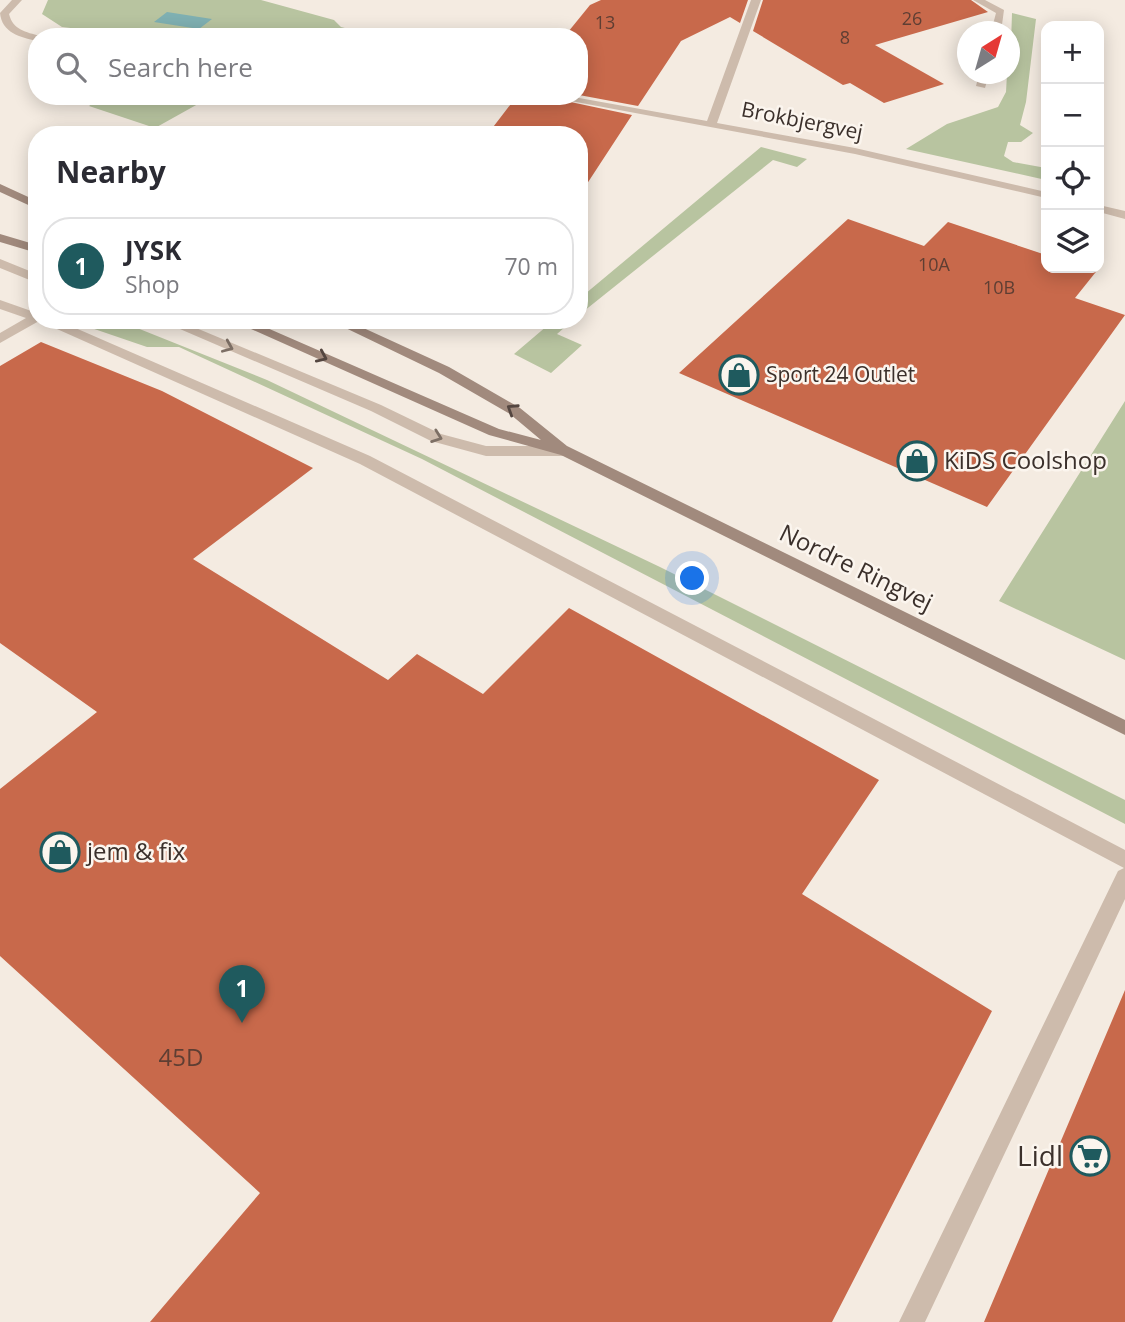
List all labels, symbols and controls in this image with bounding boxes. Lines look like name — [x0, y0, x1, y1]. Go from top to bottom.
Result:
house number: 26 — [902, 6, 922, 30]
house number: 13 — [595, 10, 615, 34]
north arrow — [957, 21, 1020, 84]
map controls — [1041, 21, 1104, 273]
button: + — [1041, 21, 1104, 84]
house number: 8 — [840, 25, 850, 49]
search box — [28, 28, 588, 105]
icon: search — [52, 48, 90, 86]
text: Search here — [108, 49, 253, 85]
button: − — [1041, 84, 1104, 147]
street label: Brokbjergvej — [739, 95, 865, 146]
button: locate — [1041, 147, 1104, 210]
text: Nearby — [56, 151, 166, 192]
button: layers — [1041, 210, 1104, 273]
text: JYSK — [125, 232, 181, 268]
text: 1 — [74, 250, 88, 282]
text: 70 m — [504, 250, 558, 282]
house number: 10A — [918, 252, 951, 276]
text: Shop — [125, 268, 180, 300]
house number: 10B — [983, 275, 1015, 299]
one-way arrow — [221, 338, 233, 352]
one-way arrow — [315, 349, 327, 363]
shop icon: Sport 24 Outlet — [718, 354, 760, 396]
place label: Sport 24 Outlet — [766, 360, 915, 388]
one-way arrow — [506, 405, 519, 418]
one-way arrow — [430, 429, 442, 443]
shop icon: KiDS Coolshop — [896, 440, 938, 482]
place label: KiDS Coolshop — [944, 443, 1107, 476]
street label: Nordre Ringvej — [775, 515, 939, 618]
your location — [675, 561, 709, 595]
shop icon: jem & fix — [39, 831, 81, 873]
place label: jem & fix — [85, 834, 186, 867]
pin: 1 — [219, 965, 265, 1023]
house number: 45D — [159, 1040, 203, 1073]
supermarket icon: Lidl — [1069, 1135, 1111, 1177]
place label: Lidl — [1017, 1136, 1063, 1174]

